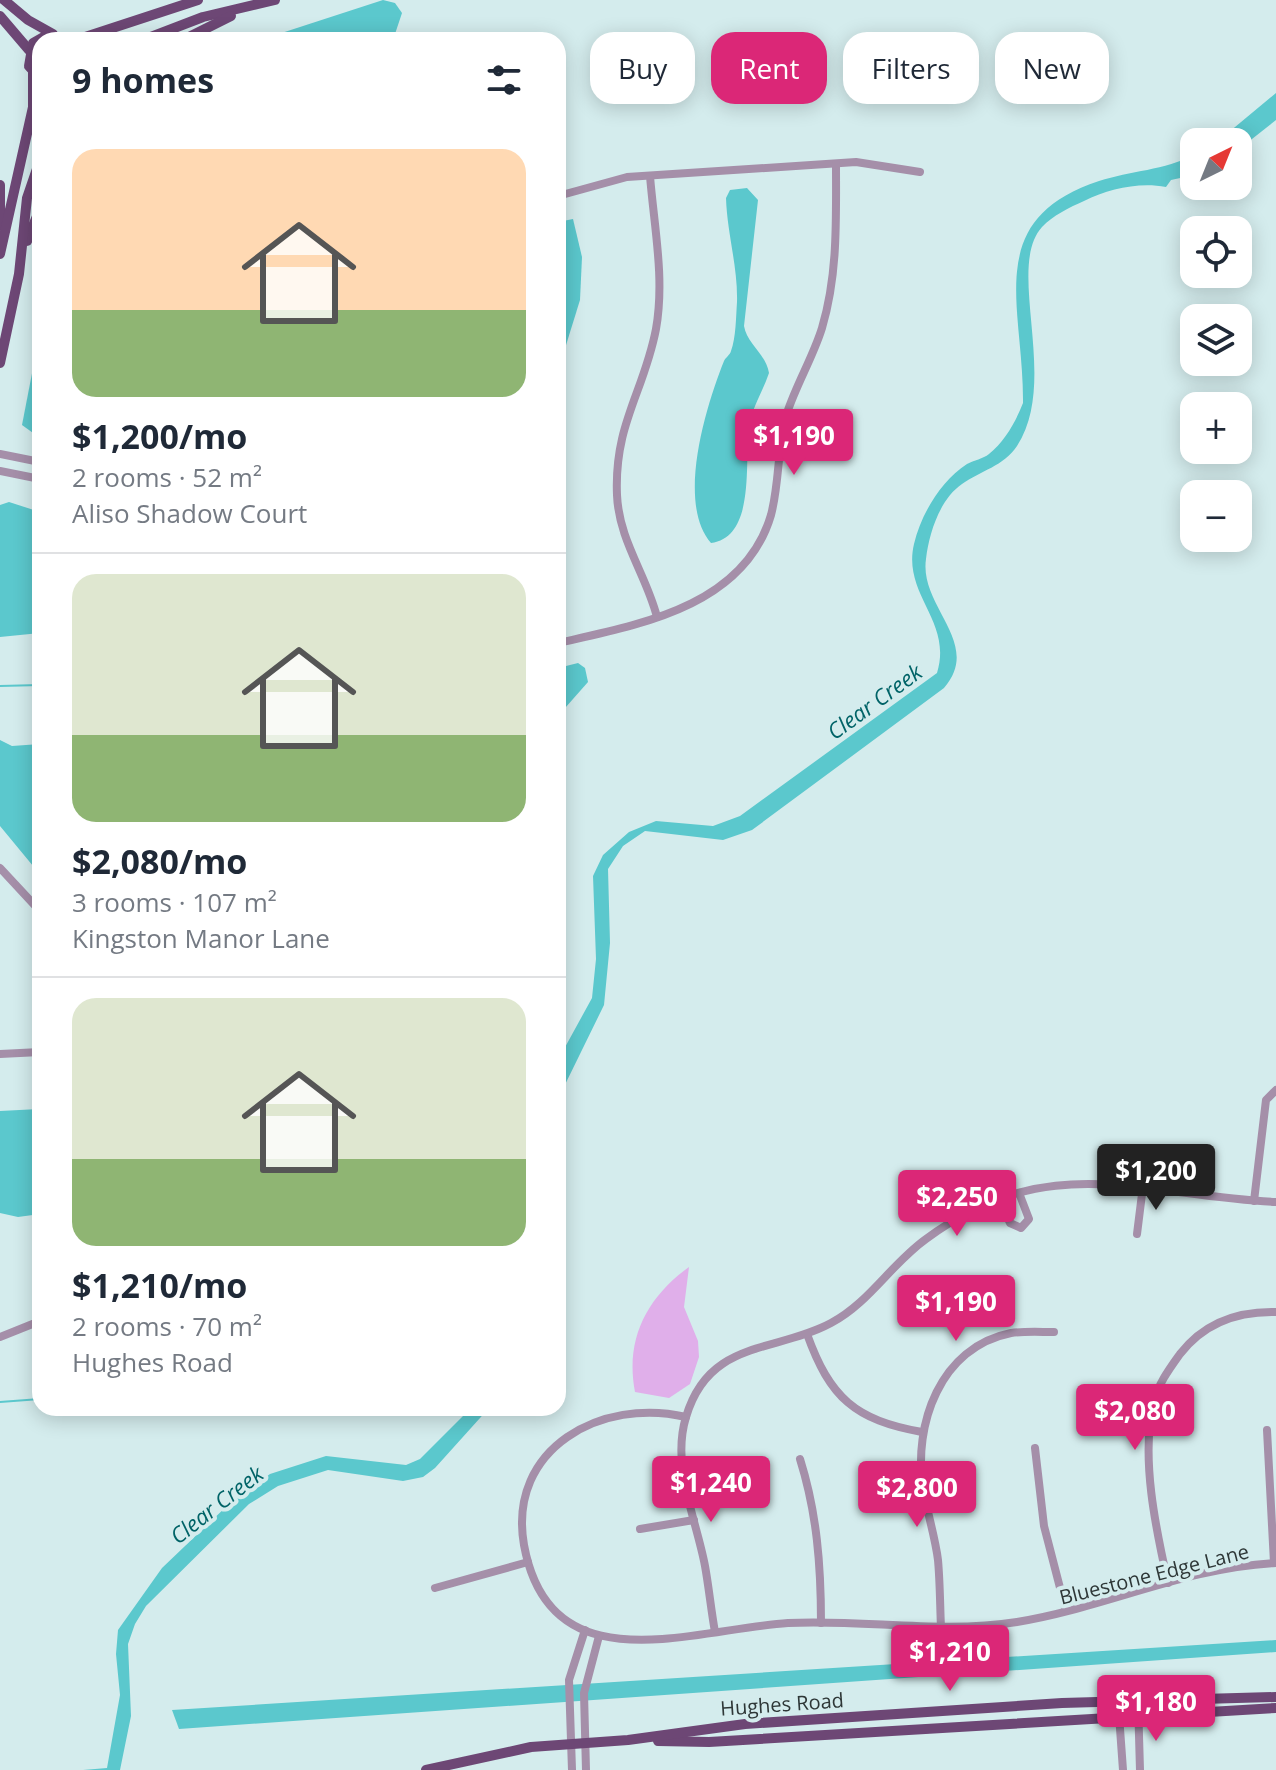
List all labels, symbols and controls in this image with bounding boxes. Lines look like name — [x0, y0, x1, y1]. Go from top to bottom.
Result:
chip: Buy — [590, 32, 695, 104]
chip: Rent — [711, 32, 827, 104]
chip: Filters — [843, 32, 979, 104]
chip: New — [995, 32, 1109, 104]
text: 9 homes — [72, 57, 214, 103]
icon: filters — [482, 58, 526, 102]
north arrow — [1180, 128, 1252, 200]
map controls — [1180, 128, 1252, 552]
icon: home — [227, 201, 371, 345]
button: locate — [1180, 216, 1252, 288]
button: layers — [1180, 304, 1252, 376]
button: + — [1180, 392, 1252, 464]
pin: $1,190 — [729, 409, 859, 477]
text: $1,200/mo — [72, 413, 247, 459]
text: $1,190 — [753, 417, 835, 453]
text: 2 rooms · 52 m² — [72, 459, 262, 495]
button: − — [1180, 480, 1252, 552]
text: Aliso Shadow Court — [72, 495, 307, 531]
icon: home — [227, 626, 371, 770]
water label: Clear Creek — [820, 656, 929, 746]
text: $2,080/mo — [72, 838, 247, 884]
text: 3 rooms · 107 m² — [72, 884, 277, 920]
text: Kingston Manor Lane — [72, 920, 330, 956]
icon: home — [227, 1050, 371, 1194]
pin: $1,200 — [1091, 1144, 1221, 1212]
text: $1,200 — [1115, 1152, 1197, 1188]
pin: $2,250 — [892, 1170, 1022, 1238]
text: $2,250 — [916, 1178, 998, 1214]
text: $1,210/mo — [72, 1262, 247, 1308]
pin: $1,190 — [891, 1275, 1021, 1343]
text: $1,190 — [915, 1283, 997, 1319]
text: 2 rooms · 70 m² — [72, 1308, 262, 1344]
text: Hughes Road — [72, 1344, 233, 1380]
pin: $2,080 — [1070, 1384, 1200, 1452]
text: $2,080 — [1094, 1392, 1176, 1428]
pin: $1,240 — [646, 1456, 776, 1524]
water label: Clear Creek — [163, 1457, 270, 1550]
pin: $2,800 — [852, 1461, 982, 1529]
text: $1,240 — [670, 1464, 752, 1500]
text: $2,800 — [876, 1469, 958, 1505]
street label: Bluestone Edge Lane — [1056, 1537, 1252, 1611]
pin: $1,210 — [885, 1625, 1015, 1693]
text: $1,210 — [909, 1633, 991, 1669]
pin: $1,180 — [1091, 1675, 1221, 1743]
text: $1,180 — [1115, 1683, 1197, 1719]
street label: Hughes Road — [719, 1686, 845, 1722]

